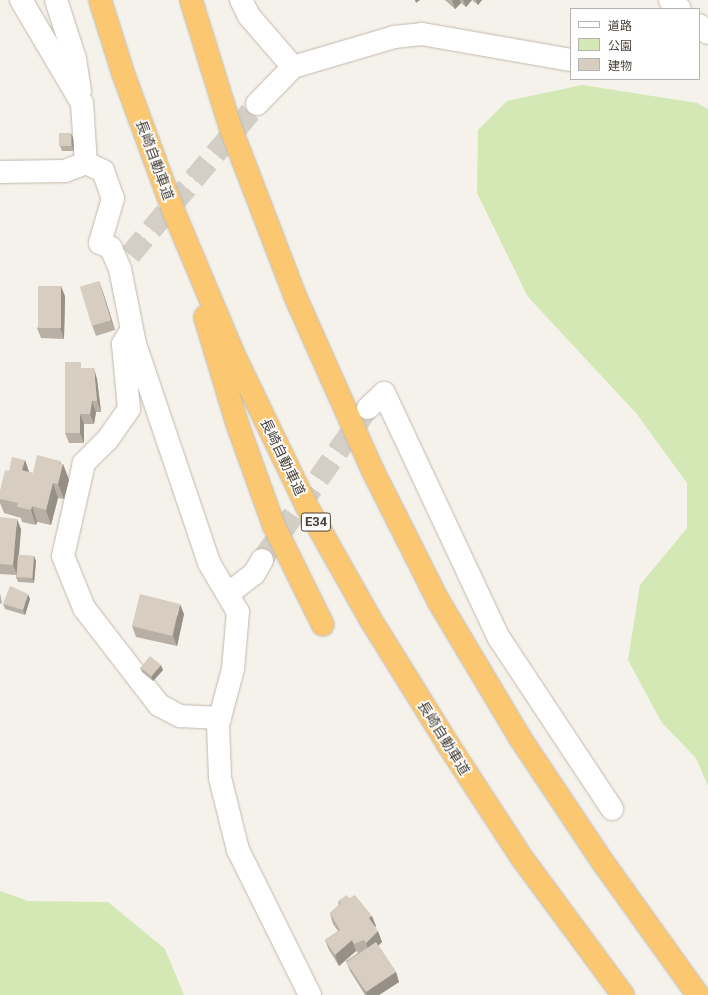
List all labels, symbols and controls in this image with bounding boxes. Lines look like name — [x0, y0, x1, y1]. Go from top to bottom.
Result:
legend — [570, 8, 700, 80]
text: 道路 — [608, 19, 632, 33]
text: 公園 — [608, 39, 632, 53]
text: 建物 — [608, 59, 632, 73]
street label: 長崎自動車道 — [133, 118, 177, 202]
street label: 長崎自動車道 — [257, 416, 309, 498]
road number: E34 — [300, 511, 332, 533]
street label: 長崎自動車道 — [415, 698, 473, 778]

